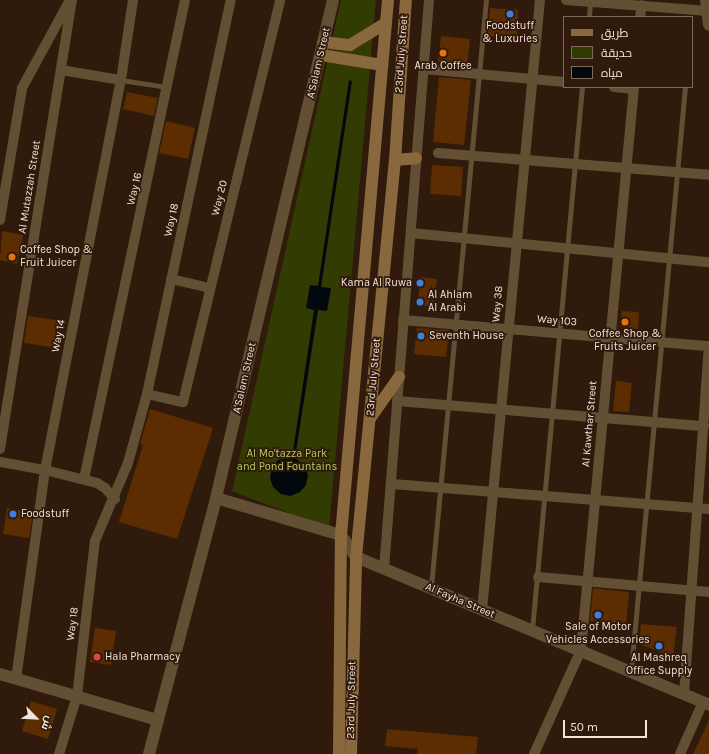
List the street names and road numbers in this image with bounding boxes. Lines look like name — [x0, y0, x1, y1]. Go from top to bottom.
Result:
street label: 23rd July Street — [393, 15, 411, 93]
street label: A'Salam Street — [304, 26, 334, 100]
street label: Al Mutazzah Street — [16, 139, 44, 235]
street label: Way 16 — [125, 171, 145, 207]
street label: Way 20 — [209, 179, 231, 217]
street label: Way 18 — [162, 202, 182, 238]
street label: Way 38 — [490, 285, 506, 323]
street label: Way 103 — [537, 313, 577, 329]
street label: Way 14 — [49, 319, 69, 353]
street label: 23rd July Street — [364, 338, 384, 416]
street label: A'Salam Street — [230, 341, 260, 415]
street label: Al Kawthar Street — [580, 380, 600, 468]
street label: Al Fayha Street — [423, 580, 497, 622]
street label: Way 18 — [64, 606, 82, 642]
street label: 23rd July Street — [345, 661, 359, 739]

